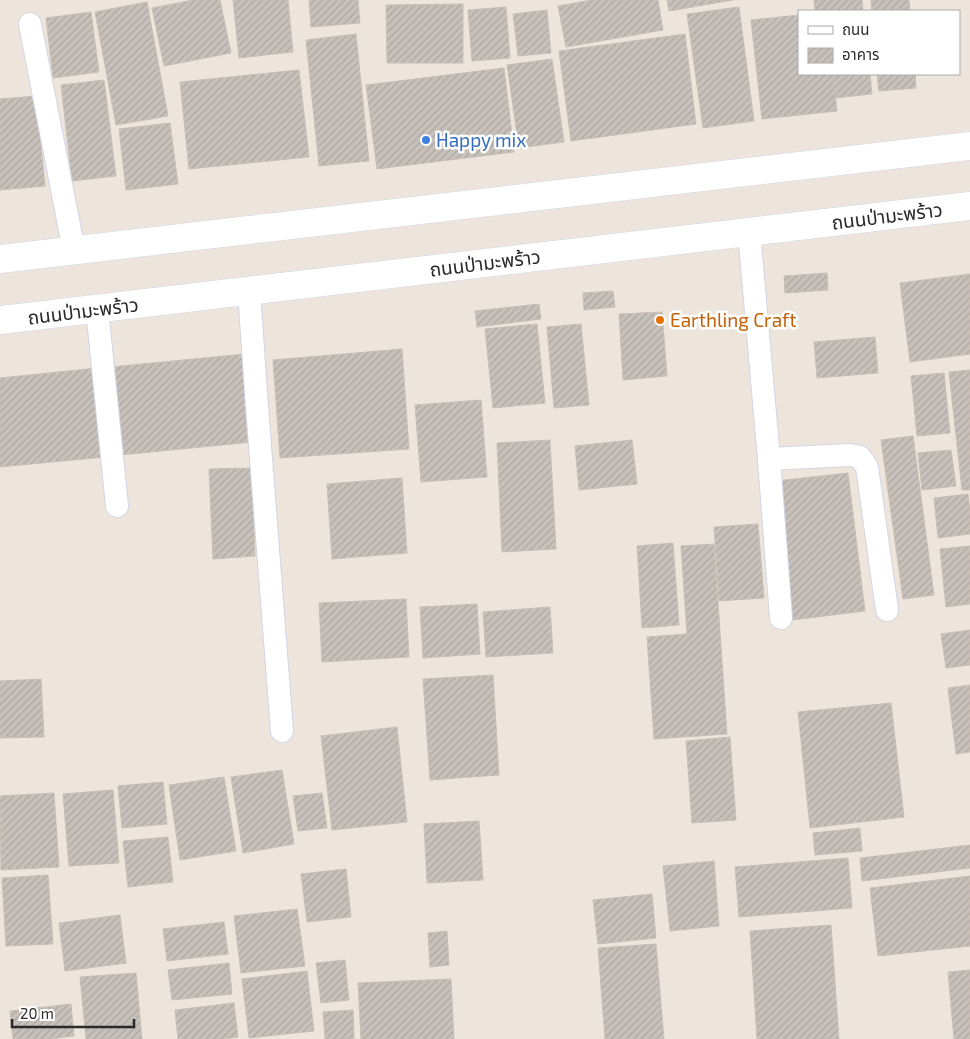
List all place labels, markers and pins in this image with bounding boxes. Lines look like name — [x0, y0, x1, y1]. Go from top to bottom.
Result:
place label: Happy mix — [436, 128, 526, 151]
marker: Happy mix — [420, 134, 432, 146]
place label: Earthling Craft — [670, 308, 797, 331]
marker: Earthling Craft — [654, 314, 666, 326]

